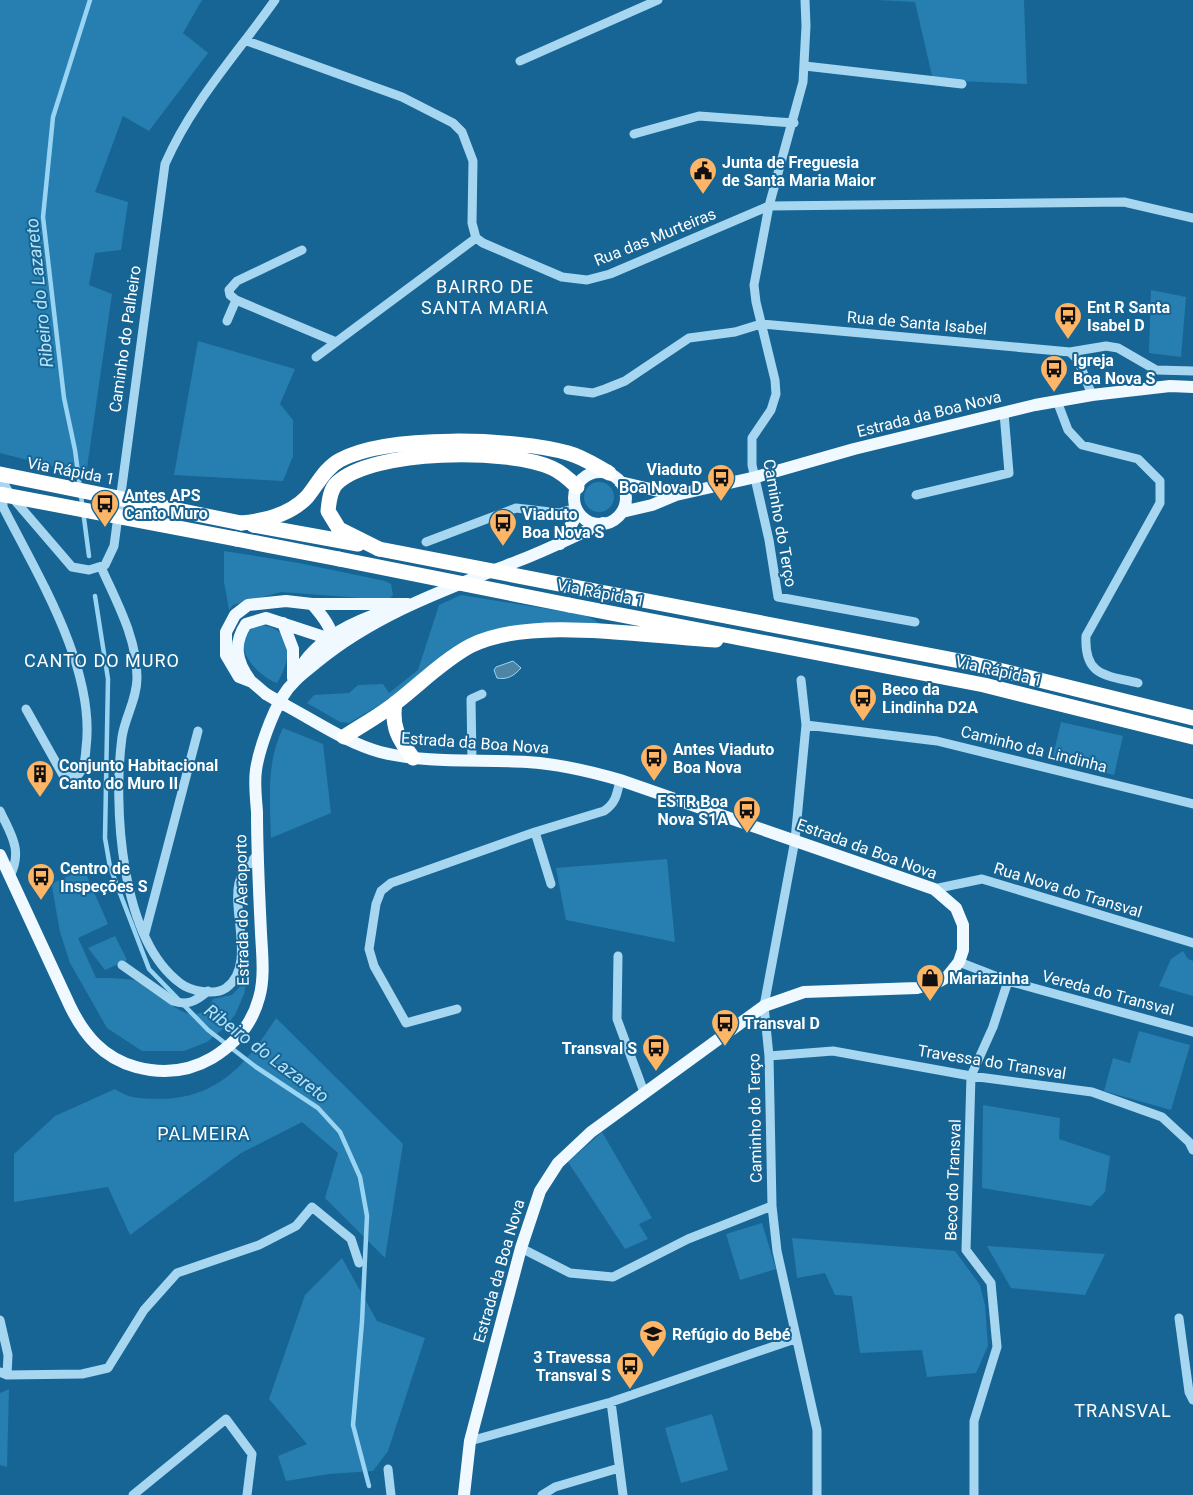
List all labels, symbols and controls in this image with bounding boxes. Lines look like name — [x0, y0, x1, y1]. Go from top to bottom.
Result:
place label: Junta de Freguesia de Santa Maria Maior — [722, 153, 876, 190]
public building icon: Junta de Freguesia de Santa Maria Maior — [688, 156, 718, 195]
street label: Rua das Murteiras — [591, 204, 719, 270]
water label: Ribeiro do Lazareto — [21, 217, 57, 369]
street label: Caminho do Palheiro — [105, 264, 145, 414]
district label: BAIRRO DE SANTA MARIA — [421, 276, 549, 318]
place label: Ent R Santa Isabel D — [1087, 298, 1170, 335]
bus stop icon: Ent R Santa Isabel D — [1053, 301, 1083, 340]
street label: Rua de Santa Isabel — [846, 307, 988, 339]
place label: Igreja Boa Nova S — [1073, 351, 1156, 388]
bus stop icon: Igreja Boa Nova S — [1039, 354, 1069, 393]
street label: Estrada da Boa Nova — [855, 387, 1003, 441]
street label: Via Rápida 1 — [26, 453, 116, 489]
street label: Caminho do Terço — [759, 458, 801, 588]
place label: Viaduto Boa Nova D — [619, 460, 702, 497]
bus stop icon: Viaduto Boa Nova D — [706, 463, 736, 502]
place label: Antes APS Canto Muro — [124, 486, 208, 523]
bus stop icon: Antes APS Canto Muro — [90, 489, 120, 528]
place label: Viaduto Boa Nova S — [522, 505, 605, 542]
bus stop icon: Viaduto Boa Nova S — [488, 508, 518, 547]
street label: Via Rápida 1 — [556, 575, 646, 611]
district label: CANTO DO MURO — [24, 650, 180, 671]
street label: Via Rápida 1 — [954, 652, 1044, 690]
place label: Beco da Lindinha D2A — [882, 680, 978, 717]
bus stop icon: Beco da Lindinha D2A — [848, 683, 878, 722]
street label: Caminho da Lindinha — [959, 722, 1109, 776]
street label: Estrada da Boa Nova — [400, 728, 550, 758]
place label: Antes Viaduto Boa Nova — [673, 740, 774, 777]
bus stop icon: Antes Viaduto Boa Nova — [639, 743, 669, 782]
place label: Conjunto Habitacional Canto do Muro II — [59, 756, 218, 793]
building icon: Conjunto Habitacional Canto do Muro II — [25, 759, 55, 798]
place label: ESTR Boa Nova S1A — [657, 792, 728, 829]
bus stop icon: ESTR Boa Nova S1A — [732, 795, 762, 834]
street label: Estrada da Boa Nova — [794, 815, 940, 883]
street label: Estrada do Aeroporto — [231, 834, 253, 986]
street label: Rua Nova do Transval — [992, 858, 1144, 922]
place label: Centro de Inspeções S — [60, 859, 148, 896]
bus stop icon: Centro de Inspeções S — [26, 862, 56, 901]
shop icon: Mariazinha — [915, 963, 945, 1002]
street label: Vereda do Transval — [1040, 966, 1176, 1020]
place label: Mariazinha — [949, 969, 1030, 988]
water label: Ribeiro do Lazareto — [201, 999, 333, 1107]
bus stop icon: Transval D — [710, 1008, 740, 1047]
place label: Transval D — [744, 1014, 820, 1033]
bus stop icon: Transval S — [641, 1033, 671, 1072]
place label: Transval S — [562, 1039, 637, 1058]
street label: Travessa do Transval — [916, 1041, 1068, 1083]
street label: Caminho do Terço — [744, 1053, 766, 1183]
street label: Beco do Transval — [941, 1119, 965, 1241]
district label: PALMEIRA — [157, 1123, 251, 1144]
street label: Estrada da Boa Nova — [469, 1197, 529, 1345]
school or university icon: Refúgio do Bebé — [638, 1319, 668, 1358]
place label: Refúgio do Bebé — [672, 1325, 791, 1344]
place label: 3 Travessa Transval S — [533, 1348, 611, 1385]
bus stop icon: 3 Travessa Transval S — [615, 1351, 645, 1390]
district label: TRANSVAL — [1074, 1400, 1172, 1421]

